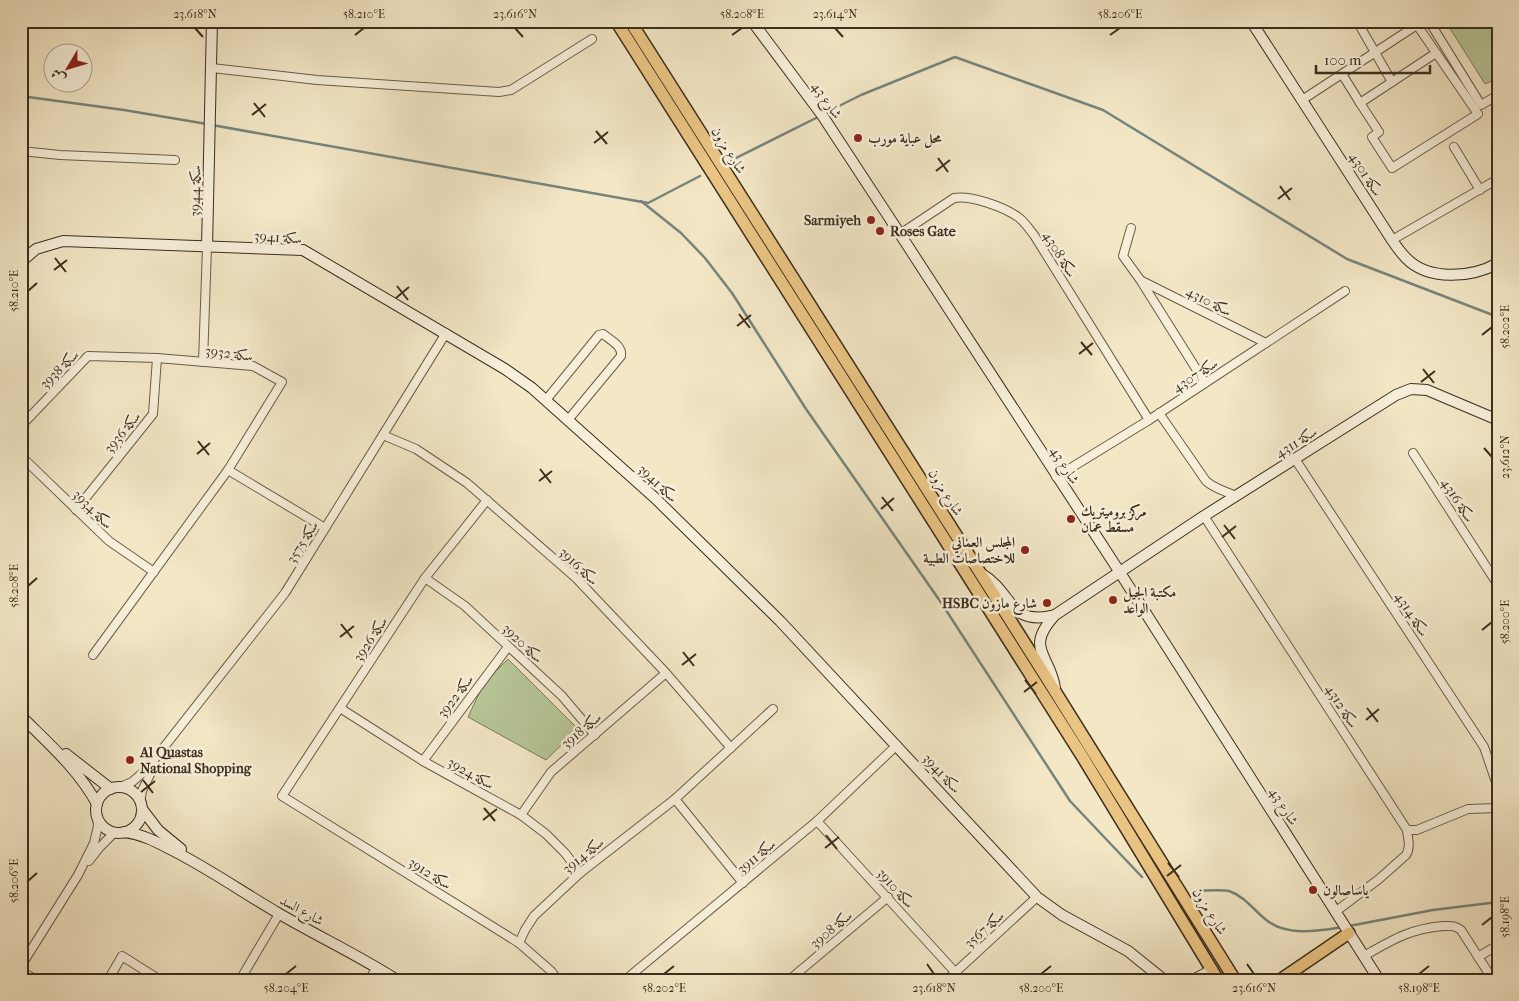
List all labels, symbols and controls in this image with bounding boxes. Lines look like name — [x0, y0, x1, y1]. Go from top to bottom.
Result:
text: 23.618°N — [173, 7, 217, 21]
text: 58.210°E — [343, 7, 385, 21]
text: 23.616°N — [493, 7, 537, 21]
text: 58.208°E — [720, 7, 764, 21]
text: 23.614°N — [813, 7, 857, 21]
text: 58.206°E — [1098, 7, 1142, 21]
north arrow — [42, 42, 92, 92]
scale bar — [1316, 42, 1430, 74]
text: 100 m — [1324, 51, 1362, 69]
text: ش — [47, 65, 69, 86]
street label: شارع 43 — [805, 79, 846, 124]
street label: شارع مزون — [705, 124, 750, 179]
place label: محل عباية مورب — [868, 130, 942, 148]
marker: محل عباية مورب — [852, 132, 864, 144]
street label: سكة 4301 — [1345, 149, 1386, 199]
street label: سكة 3944 — [187, 165, 204, 217]
place label: Sarmiyeh — [804, 212, 862, 229]
marker: Sarmiyeh — [865, 214, 877, 226]
place label: Roses Gate — [890, 223, 956, 240]
marker: Roses Gate — [874, 225, 886, 237]
street label: سكة 3941 — [253, 227, 303, 248]
street label: سكة 4308 — [1039, 228, 1080, 280]
text: 58.210°E — [7, 270, 21, 312]
street label: سكة 4310 — [1183, 283, 1234, 320]
text: 58.202°E — [1498, 305, 1512, 349]
street label: سكة 3932 — [204, 342, 254, 365]
street label: سكة 3938 — [36, 346, 82, 392]
street label: سكة 4307 — [1169, 354, 1221, 396]
street label: سكة 3936 — [101, 408, 144, 457]
street label: سكة 4311 — [1272, 423, 1320, 462]
text: 23.612°N — [1498, 435, 1512, 479]
street label: شارع 43 — [1044, 443, 1083, 489]
street label: سكة 3941 — [634, 461, 681, 506]
street label: شارع مزون — [922, 466, 967, 521]
street label: سكة 4316 — [1437, 475, 1478, 525]
street label: سكة 3934 — [69, 486, 116, 533]
place label: مركز بروميتريك مسقط عمان — [1081, 503, 1147, 536]
marker: مركز بروميتريك مسقط عمان — [1065, 513, 1077, 525]
street label: سكة 3575 — [283, 518, 322, 567]
place label: المجلس العماني للاختصاصات الطبية — [923, 534, 1015, 567]
street label: سكة 3916 — [555, 544, 602, 589]
marker: المجلس العماني للاختصاصات الطبية — [1019, 544, 1031, 556]
text: 58.208°E — [7, 564, 21, 608]
place label: مكتبة الجيل الواعد — [1123, 584, 1176, 617]
street label: سكة 4314 — [1391, 589, 1432, 640]
marker: مكتبة الجيل الواعد — [1107, 594, 1119, 606]
place label: HSBC شارع مازون — [942, 595, 1037, 615]
marker: HSBC شارع مازون — [1041, 597, 1053, 609]
text: 58.200°E — [1498, 600, 1512, 644]
street label: سكة 3926 — [350, 614, 391, 665]
street label: سكة 3920 — [499, 620, 547, 667]
street label: سكة 3922 — [434, 671, 477, 721]
street label: سكة 4312 — [1321, 681, 1362, 731]
street label: سكة 3918 — [558, 709, 605, 752]
place label: Al Quastas National Shopping — [139, 744, 252, 777]
street label: سكة 3941 — [919, 750, 964, 797]
marker: Al Quastas National Shopping — [124, 754, 136, 766]
street label: سكة 3924 — [444, 754, 497, 793]
street label: شارع 43 — [1263, 784, 1302, 830]
street label: سكة 3914 — [559, 833, 608, 877]
street label: سكة 3911 — [734, 835, 779, 877]
street label: سكة 3912 — [405, 854, 454, 893]
text: 58.206°E — [7, 859, 21, 903]
street label: سكة 3910 — [873, 865, 918, 912]
place label: ياساصالون — [1323, 882, 1370, 899]
marker: ياساصالون — [1307, 884, 1319, 896]
street label: شارع مزون — [1186, 885, 1231, 940]
street label: شارع السد — [275, 892, 327, 932]
text: 58.198°E — [1498, 896, 1512, 938]
street label: سكة 3908 — [807, 907, 856, 952]
street label: سكة 3567 — [961, 907, 1008, 952]
text: 58.204°E — [264, 981, 308, 995]
text: 58.202°E — [642, 981, 686, 995]
text: 23.618°N — [912, 981, 956, 995]
text: 58.200°E — [1019, 981, 1063, 995]
text: 23.616°N — [1232, 981, 1276, 995]
text: 58.198°E — [1398, 981, 1440, 995]

